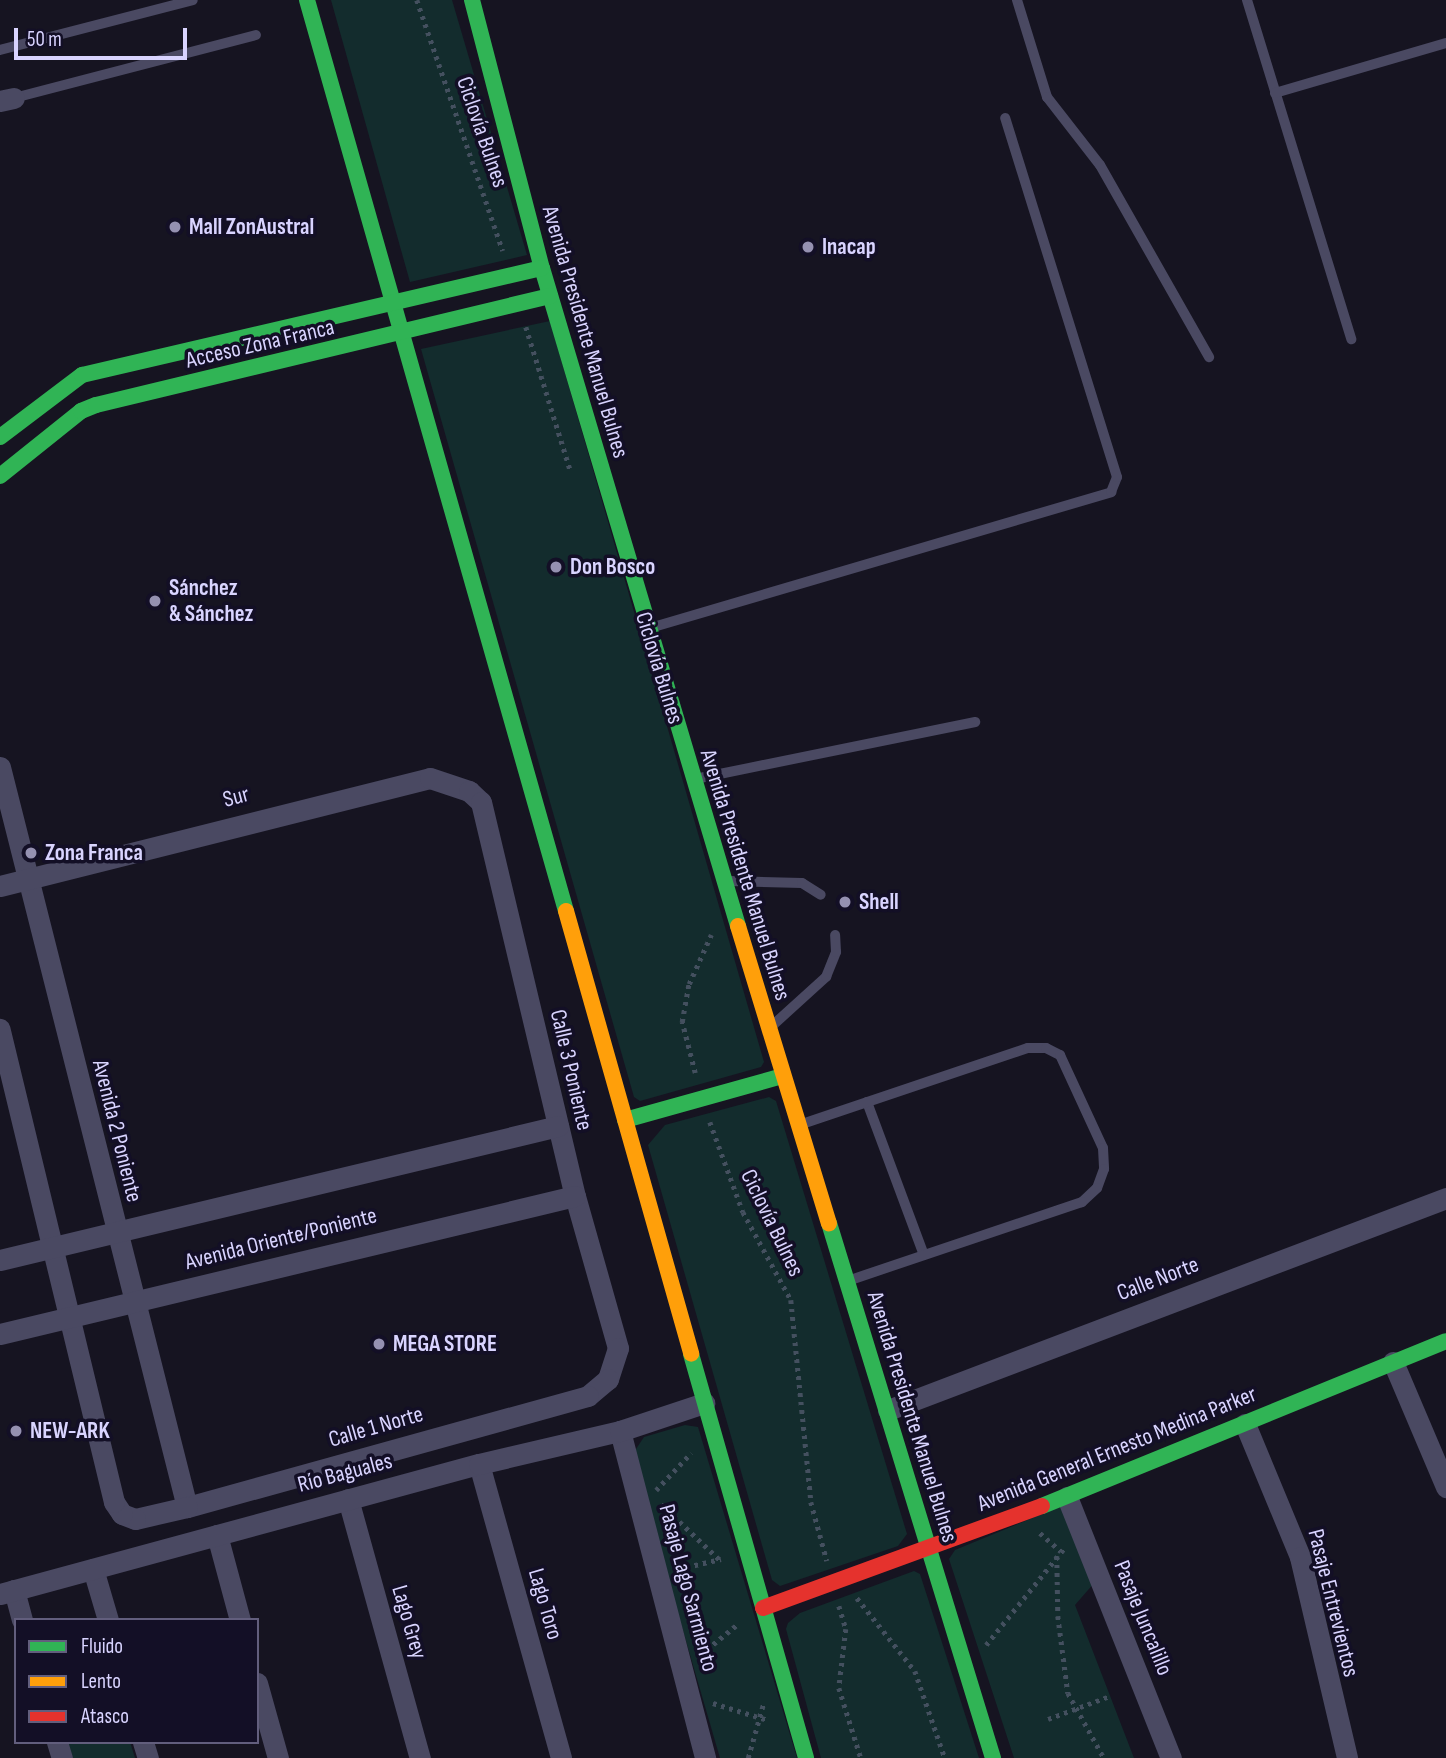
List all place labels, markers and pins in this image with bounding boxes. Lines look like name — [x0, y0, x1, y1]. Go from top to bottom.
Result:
place label: Mall ZonAustral — [189, 213, 314, 241]
marker: Mall ZonAustral — [167, 219, 183, 235]
place label: Inacap — [822, 233, 876, 261]
marker: Inacap — [800, 239, 816, 255]
place label: Don Bosco — [570, 553, 655, 581]
marker: Don Bosco — [548, 559, 564, 575]
place label: Sánchez & Sánchez — [169, 574, 253, 628]
marker: Sánchez & Sánchez — [147, 593, 163, 609]
place label: Zona Franca — [45, 839, 143, 867]
marker: Zona Franca — [23, 845, 39, 861]
place label: Shell — [859, 888, 899, 916]
marker: Shell — [837, 894, 853, 910]
place label: MEGA STORE — [393, 1330, 497, 1358]
marker: MEGA STORE — [371, 1336, 387, 1352]
place label: NEW-ARK — [30, 1417, 110, 1445]
marker: NEW-ARK — [8, 1423, 24, 1439]

